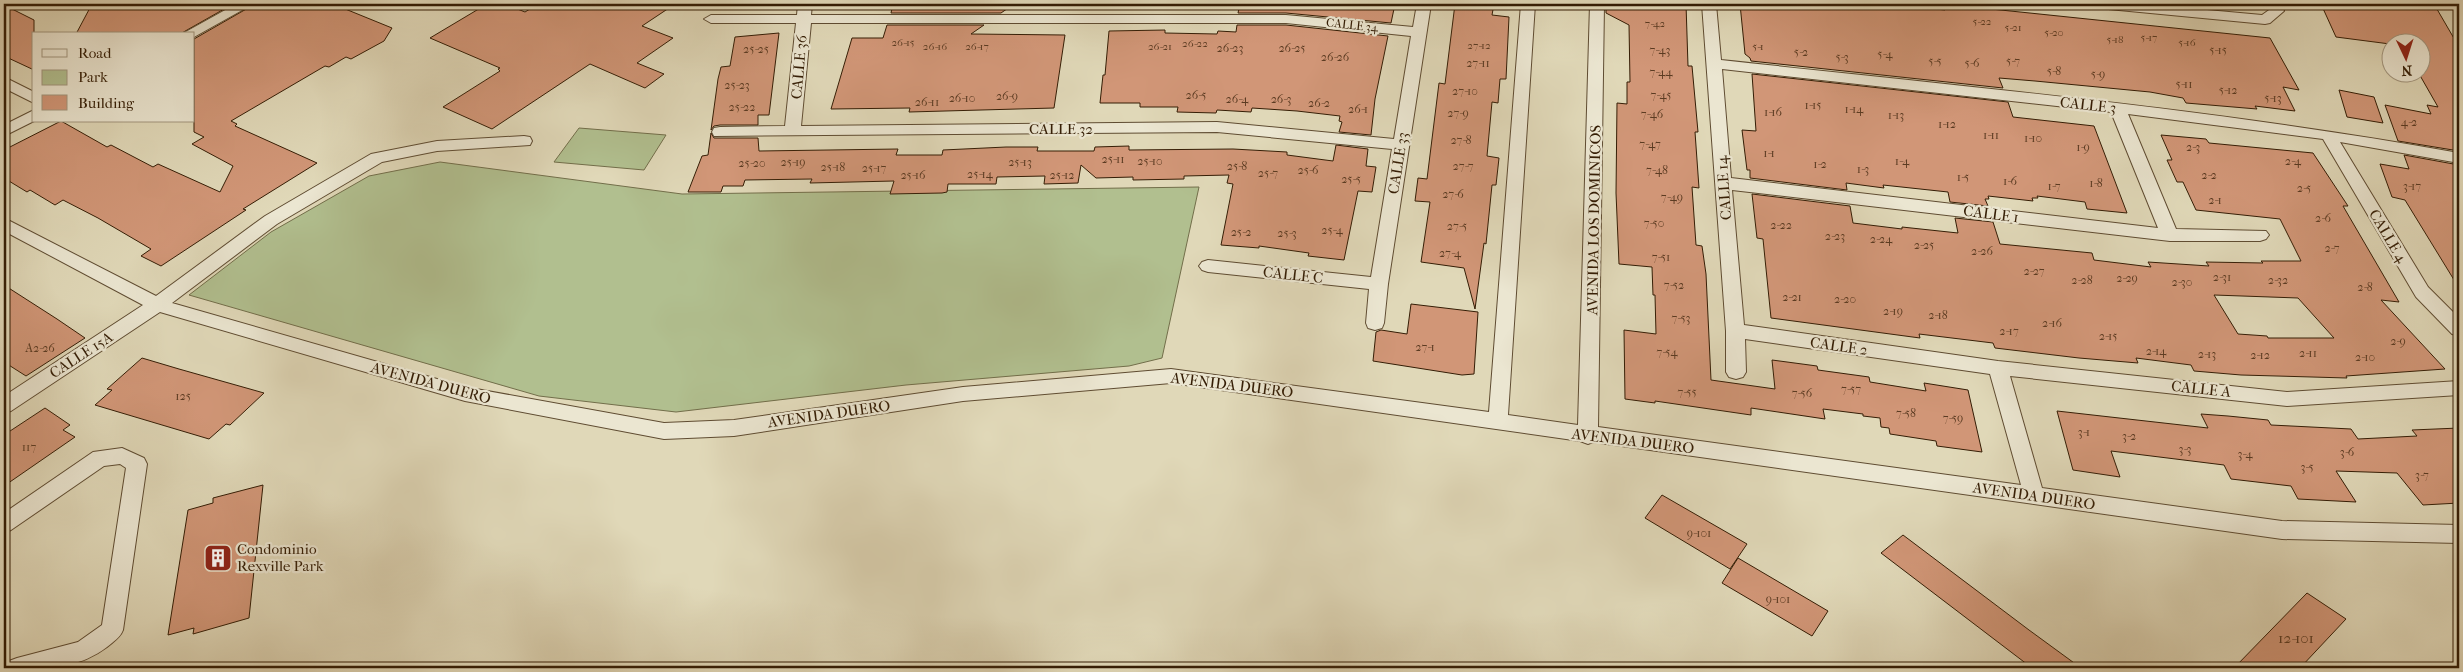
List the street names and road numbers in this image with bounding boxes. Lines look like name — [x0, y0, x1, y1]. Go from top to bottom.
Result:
street label: CALLE 34 — [1325, 15, 1380, 35]
street label: CALLE 36 — [787, 33, 811, 100]
street label: CALLE 3 — [2059, 93, 2117, 117]
street label: CALLE 32 — [1029, 120, 1093, 138]
street label: AVENIDA LOS DOMINICOS — [1583, 124, 1605, 316]
street label: CALLE 33 — [1384, 131, 1412, 195]
street label: CALLE 14 — [1713, 154, 1735, 221]
street label: CALLE 1 — [1962, 202, 2020, 226]
street label: CALLE 4 — [2365, 206, 2412, 267]
street label: CALLE C — [1262, 263, 1324, 287]
street label: CALLE 15A — [46, 328, 116, 382]
street label: CALLE 2 — [1809, 333, 1869, 359]
street label: AVENIDA DUERO — [368, 358, 493, 408]
street label: AVENIDA DUERO — [1169, 368, 1294, 401]
street label: CALLE A — [2170, 377, 2232, 401]
street label: AVENIDA DUERO — [766, 396, 891, 432]
street label: AVENIDA DUERO — [1570, 424, 1695, 457]
street label: AVENIDA DUERO — [1971, 478, 2096, 514]

